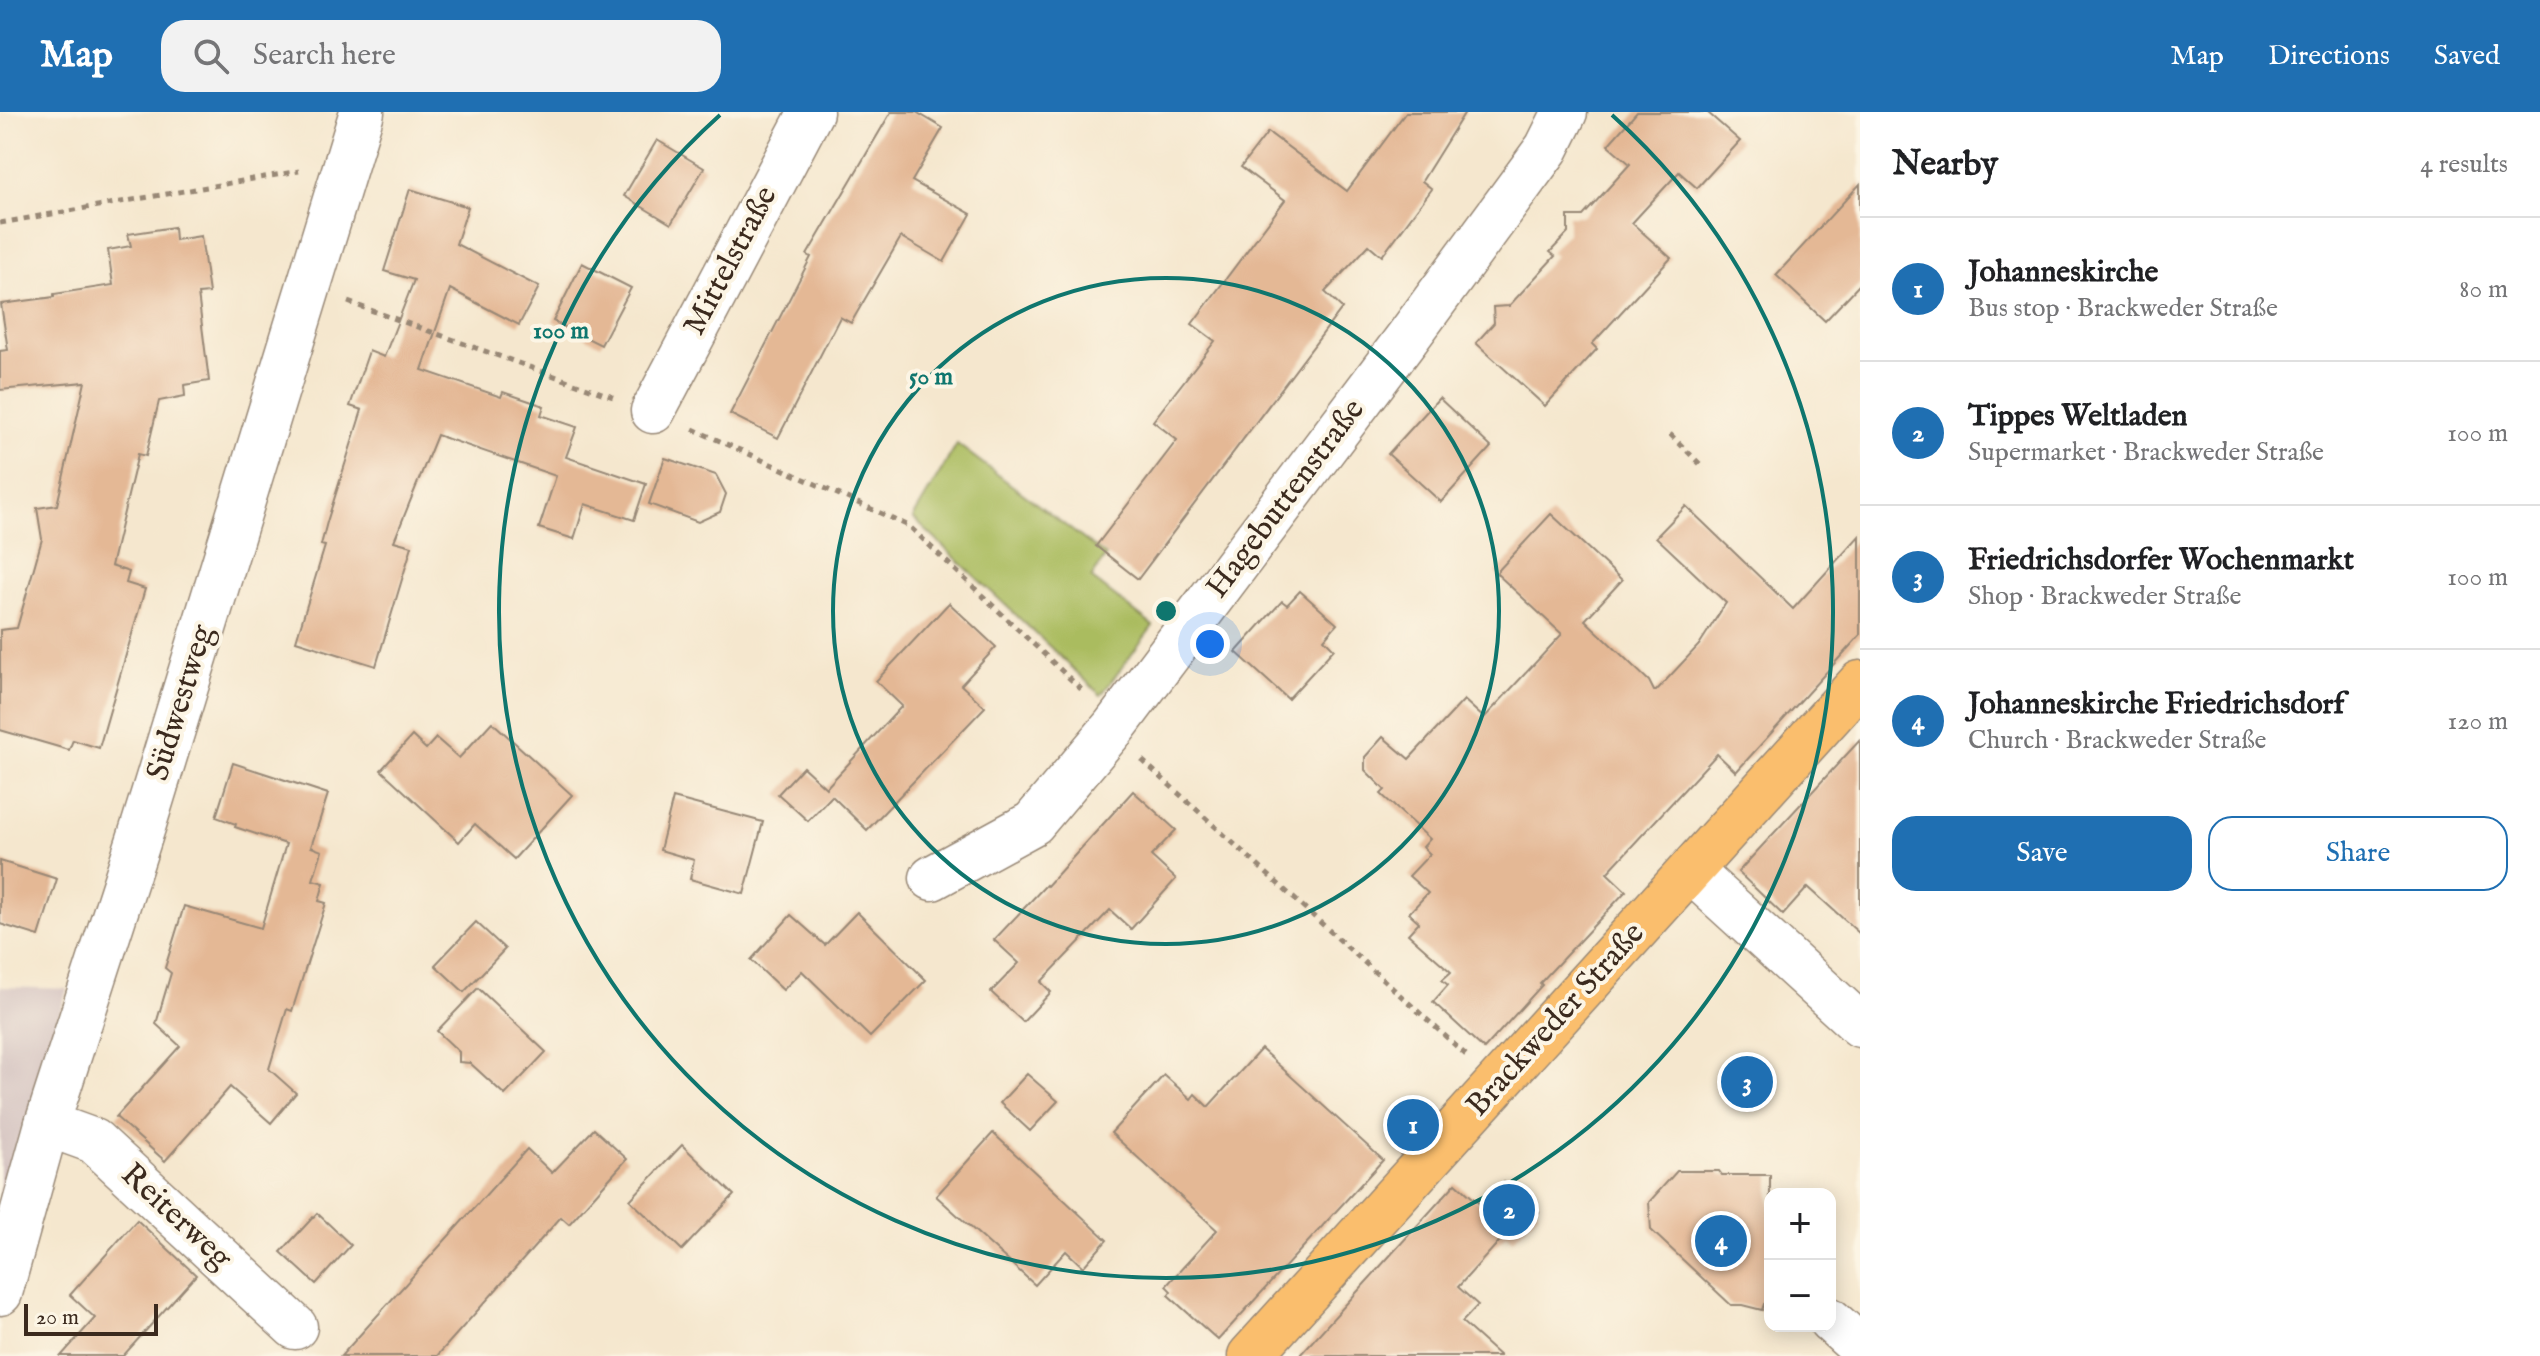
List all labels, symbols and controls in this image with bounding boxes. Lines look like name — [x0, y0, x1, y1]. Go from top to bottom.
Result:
search box — [161, 20, 721, 92]
text: Map — [40, 32, 113, 80]
icon: search — [189, 34, 233, 78]
text: Search here — [253, 37, 396, 75]
text: Map — [2170, 39, 2224, 74]
text: Directions — [2268, 39, 2390, 74]
text: Saved — [2434, 39, 2500, 74]
text: Nearby — [1892, 143, 1998, 186]
text: 4 results — [2420, 148, 2508, 181]
street label: Mittelstraße — [675, 179, 787, 343]
text: Johanneskirche — [1968, 254, 2158, 292]
text: 1 — [1913, 273, 1923, 306]
text: 80 m — [2459, 273, 2508, 306]
text: Bus stop · Brackweder Straße — [1968, 292, 2278, 325]
text: 100 m — [533, 316, 590, 347]
text: 50 m — [909, 362, 954, 393]
street label: Hagebuttenstraße — [1198, 391, 1374, 607]
text: Tippes Weltladen — [1968, 398, 2187, 436]
text: 2 — [1912, 417, 1924, 450]
text: 100 m — [2447, 417, 2508, 450]
text: Supermarket · Brackweder Straße — [1968, 436, 2324, 469]
text: Friedrichsdorfer Wochenmarkt — [1968, 542, 2354, 580]
text: 3 — [1913, 561, 1923, 594]
text: 100 m — [2447, 561, 2508, 594]
text: Shop · Brackweder Straße — [1968, 580, 2241, 613]
centre of rings — [1152, 597, 1180, 625]
street label: Südwestweg — [138, 620, 224, 786]
your location — [1190, 624, 1230, 664]
text: Johanneskirche Friedrichsdorf — [1968, 686, 2344, 724]
text: 4 — [1912, 705, 1924, 738]
text: 120 m — [2448, 705, 2508, 738]
text: Church · Brackweder Straße — [1968, 724, 2267, 757]
button: Save — [1892, 816, 2192, 891]
button: Share — [2208, 816, 2508, 891]
street label: Brackweder Straße — [1458, 914, 1654, 1126]
pin: 3 — [1721, 1052, 1773, 1112]
pin: 1 — [1387, 1095, 1439, 1155]
street label: Reiterweg — [112, 1155, 241, 1279]
pin: 2 — [1483, 1180, 1535, 1240]
map controls — [1764, 1188, 1836, 1332]
button: + — [1764, 1188, 1836, 1260]
pin: 4 — [1695, 1211, 1747, 1271]
button: − — [1764, 1260, 1836, 1332]
scale bar — [24, 1300, 158, 1336]
text: 20 m — [36, 1304, 79, 1332]

